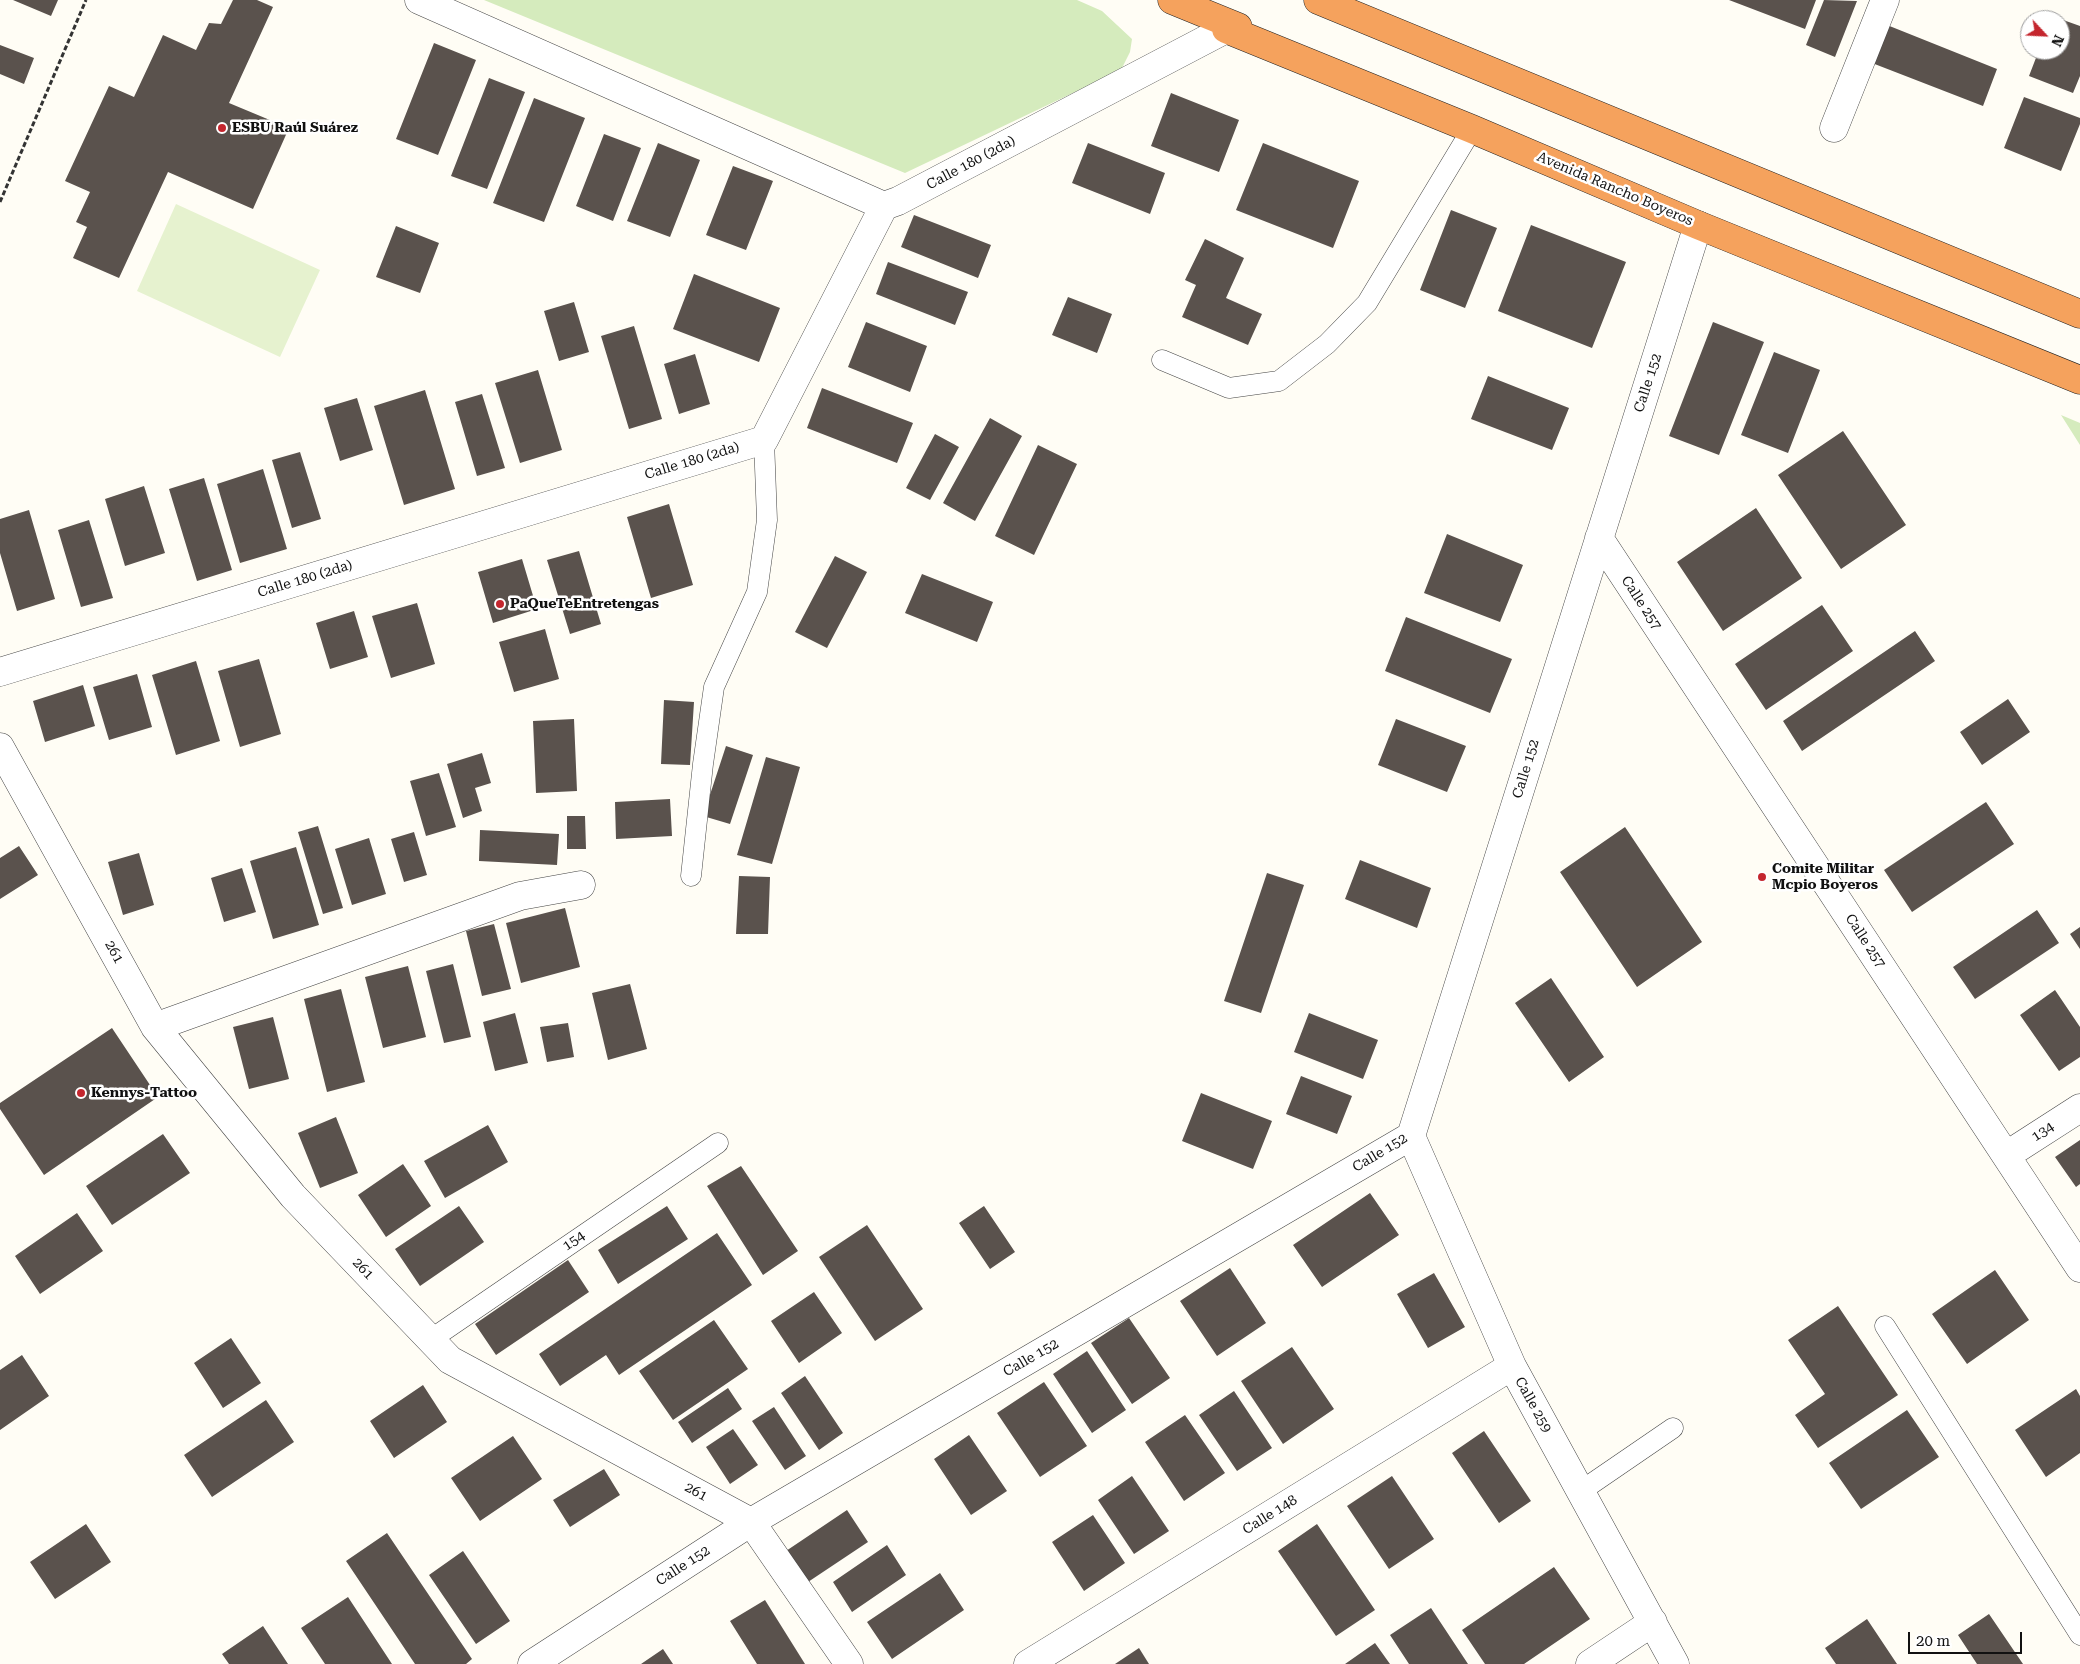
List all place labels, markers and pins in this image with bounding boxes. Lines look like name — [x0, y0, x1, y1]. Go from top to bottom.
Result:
place label: ESBU Raúl Suárez — [232, 120, 358, 136]
marker: ESBU Raúl Suárez — [216, 122, 228, 134]
place label: PaQueTeEntretengas — [510, 596, 659, 612]
marker: PaQueTeEntretengas — [494, 598, 506, 610]
place label: Comite Militar Mcpio Boyeros — [1772, 861, 1878, 894]
marker: Comite Militar Mcpio Boyeros — [1756, 871, 1768, 883]
place label: Kennys-Tattoo — [91, 1085, 197, 1101]
marker: Kennys-Tattoo — [75, 1087, 87, 1099]

